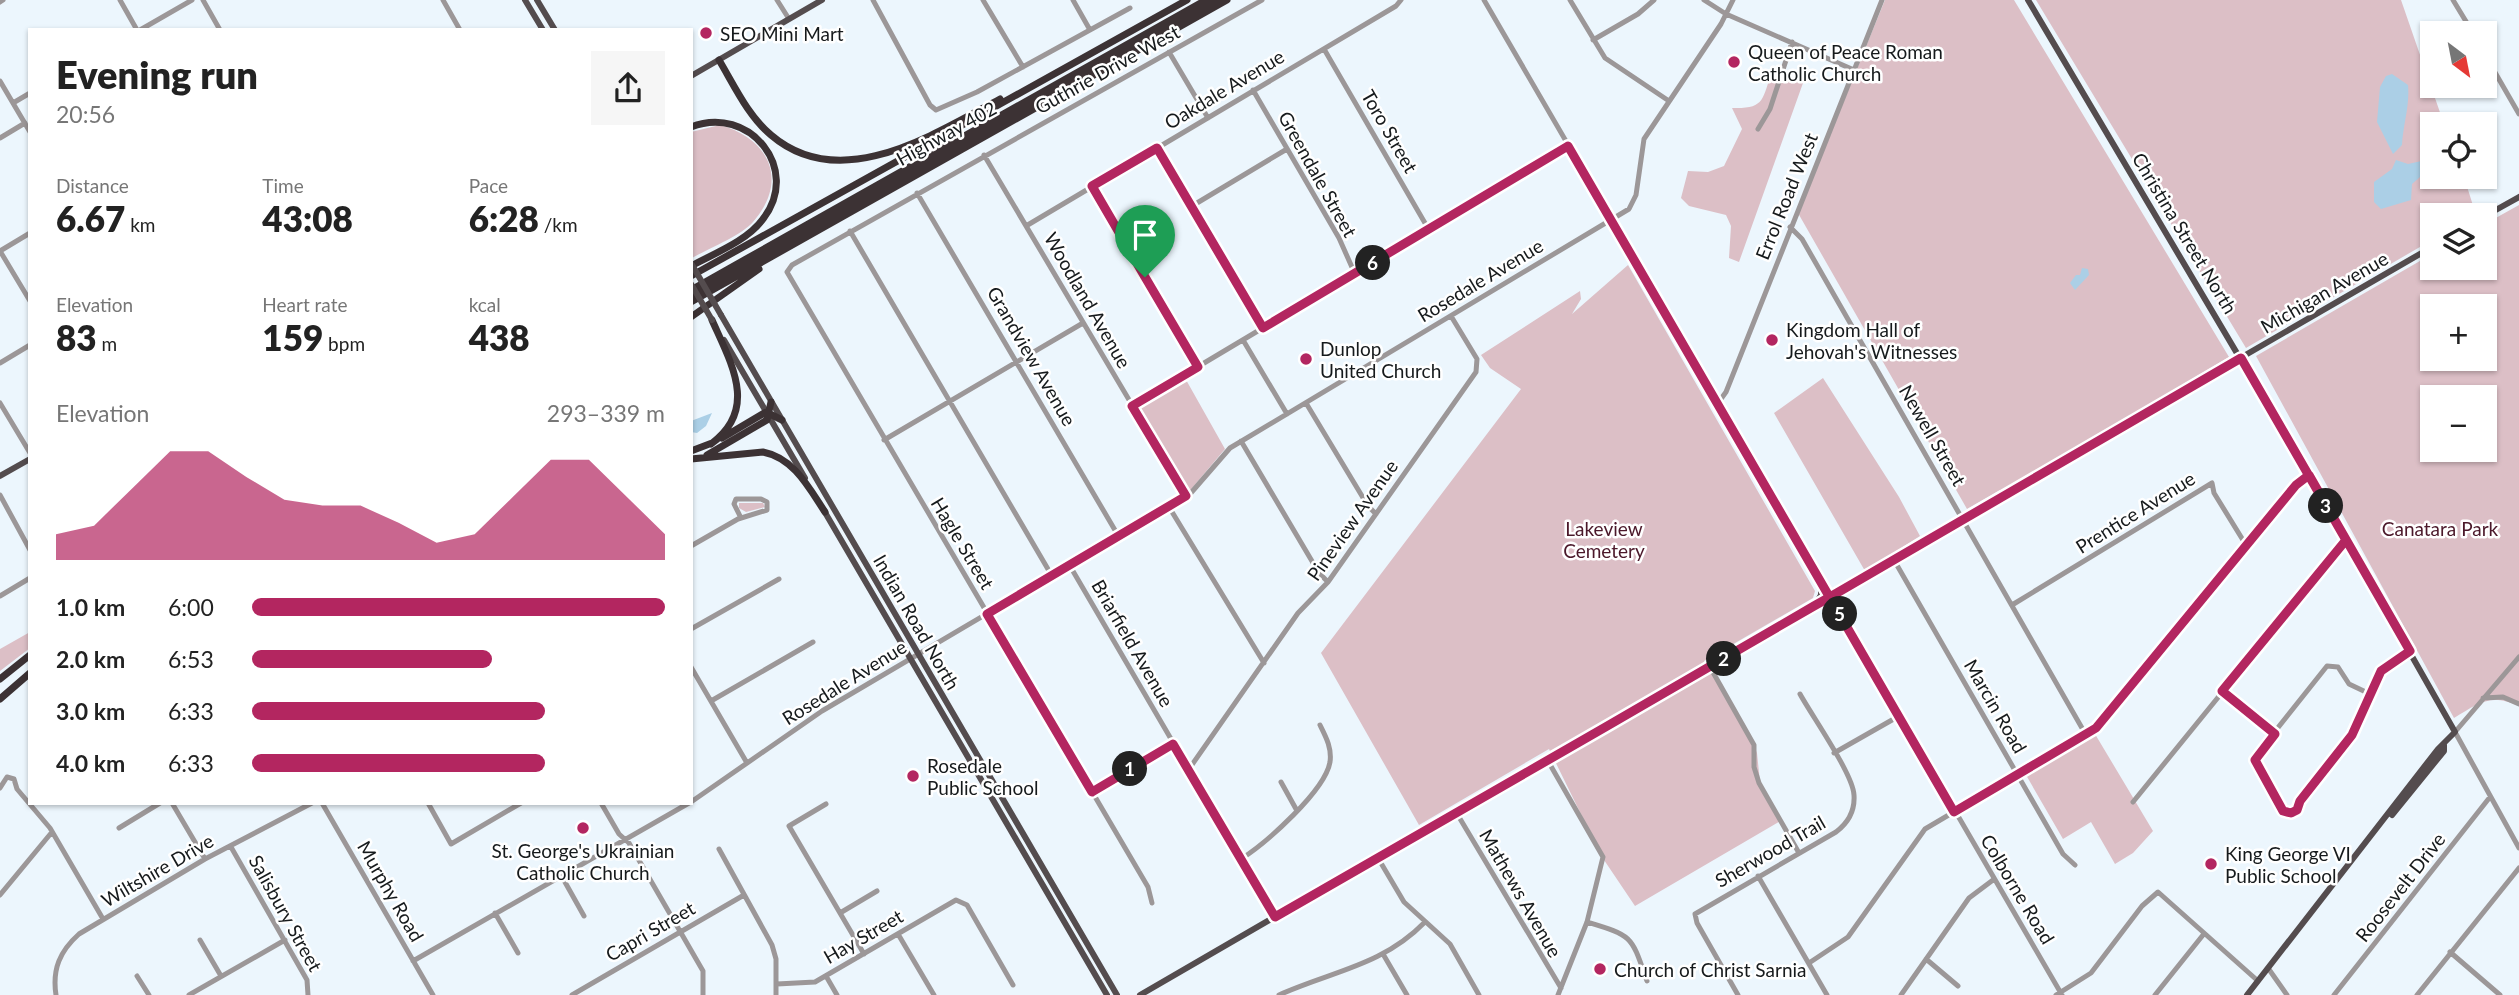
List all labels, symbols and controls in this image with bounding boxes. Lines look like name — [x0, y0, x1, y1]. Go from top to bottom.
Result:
street label: Guthrie Drive West — [1031, 20, 1183, 118]
north arrow — [2420, 21, 2497, 98]
map controls — [2420, 21, 2497, 462]
place label: SEO Mini Mart — [720, 22, 844, 45]
marker: SEO Mini Mart — [698, 25, 714, 41]
place label: Queen of Peace Roman Catholic Church — [1748, 40, 1943, 85]
street label: Oakdale Avenue — [1160, 44, 1288, 134]
text: Evening run — [56, 51, 258, 97]
button: share — [591, 51, 665, 125]
marker: Queen of Peace Roman Catholic Church — [1726, 54, 1742, 70]
street label: Toro Street — [1357, 85, 1423, 177]
street label: Highway 402 — [892, 96, 1000, 170]
text: 20:56 — [56, 100, 115, 128]
street label: Greendale Street — [1274, 107, 1362, 241]
button: locate — [2420, 112, 2497, 189]
street label: Errol Road West — [1750, 129, 1822, 263]
street label: Christina Street North — [2128, 148, 2242, 318]
text: Distance — [56, 174, 129, 197]
text: Time — [262, 174, 304, 197]
text: Pace — [469, 174, 508, 197]
text: 6.67 — [56, 197, 125, 239]
text: 43:08 — [262, 197, 353, 239]
text: 6:28 — [469, 197, 539, 239]
button: layers — [2420, 203, 2497, 280]
pin — [1115, 205, 1175, 277]
text: km — [125, 213, 155, 236]
text: /km — [539, 213, 578, 236]
icon: arrive — [1126, 216, 1164, 254]
street label: Woodland Avenue — [1040, 228, 1136, 372]
street label: Rosedale Avenue — [1413, 234, 1547, 326]
pin: 6 — [1356, 246, 1390, 280]
street label: Michigan Avenue — [2256, 246, 2392, 338]
text: 6 — [1367, 251, 1378, 274]
street label: Grandview Avenue — [983, 282, 1081, 430]
text: Elevation — [56, 293, 133, 316]
text: Heart rate — [262, 293, 348, 316]
text: kcal — [469, 293, 501, 316]
button: + — [2420, 294, 2497, 371]
text: 83 — [56, 316, 97, 358]
text: 159 — [262, 316, 323, 358]
text: 438 — [469, 316, 530, 358]
place label: Kingdom Hall of Jehovah's Witnesses — [1786, 318, 1957, 363]
text: m — [97, 332, 117, 355]
text: bpm — [323, 332, 365, 355]
marker: Kingdom Hall of Jehovah's Witnesses — [1764, 332, 1780, 348]
place label: Dunlop United Church — [1320, 337, 1441, 382]
marker: Dunlop United Church — [1298, 351, 1314, 367]
street label: Newell Street — [1895, 380, 1971, 490]
button: − — [2420, 385, 2497, 462]
text: Elevation — [56, 399, 149, 427]
text: 293–339 m — [547, 399, 665, 427]
street label: Pineview Avenue — [1302, 455, 1402, 585]
street label: Prentice Avenue — [2071, 466, 2199, 558]
pin: 3 — [2308, 489, 2344, 524]
street label: Hagle Street — [927, 493, 999, 593]
text: 3 — [2320, 494, 2331, 517]
park label: Lakeview Cemetery — [1563, 517, 1645, 562]
park label: Canatara Park — [2382, 517, 2499, 540]
street label: Indian Road North — [869, 550, 965, 694]
street label: Briarfield Avenue — [1087, 575, 1179, 711]
text: 1.0 km — [56, 593, 125, 621]
text: 6:00 — [168, 593, 214, 621]
pin: 5 — [1822, 596, 1857, 632]
text: 5 — [1834, 602, 1845, 625]
street label: Rosedale Avenue — [778, 635, 910, 729]
pin: 2 — [1706, 642, 1742, 676]
text: 2.0 km — [56, 645, 125, 673]
text: 6:53 — [168, 645, 214, 673]
text: 2 — [1718, 647, 1729, 670]
street label: Marcin Road — [1960, 655, 2032, 757]
text: 3.0 km — [56, 697, 125, 725]
text: 6:33 — [168, 697, 214, 725]
text: 4.0 km — [56, 749, 125, 777]
text: 6:33 — [168, 749, 214, 777]
pin: 1 — [1112, 752, 1148, 786]
place label: Rosedale Public School — [927, 754, 1039, 799]
text: 1 — [1124, 757, 1135, 780]
marker: Rosedale Public School — [905, 768, 921, 784]
street label: Sherwood Trail — [1711, 810, 1829, 892]
marker: St. George's Ukrainian Catholic Church — [575, 820, 591, 836]
street label: Mathews Avenue — [1475, 825, 1567, 961]
street label: Roosevelt Drive — [2350, 828, 2450, 946]
street label: Wiltshire Drive — [97, 829, 217, 911]
street label: Colborne Road — [1976, 830, 2060, 948]
street label: Murphy Road — [353, 837, 429, 945]
place label: St. George's Ukrainian Catholic Church — [492, 839, 674, 884]
place label: King George VI Public School — [2225, 842, 2351, 887]
street label: Salisbury Street — [245, 851, 327, 975]
marker: King George VI Public School — [2203, 856, 2219, 872]
street label: Capri Street — [601, 896, 699, 966]
street label: Hay Street — [819, 904, 907, 968]
place label: Church of Christ Sarnia — [1614, 958, 1807, 981]
marker: Church of Christ Sarnia — [1592, 961, 1608, 977]

